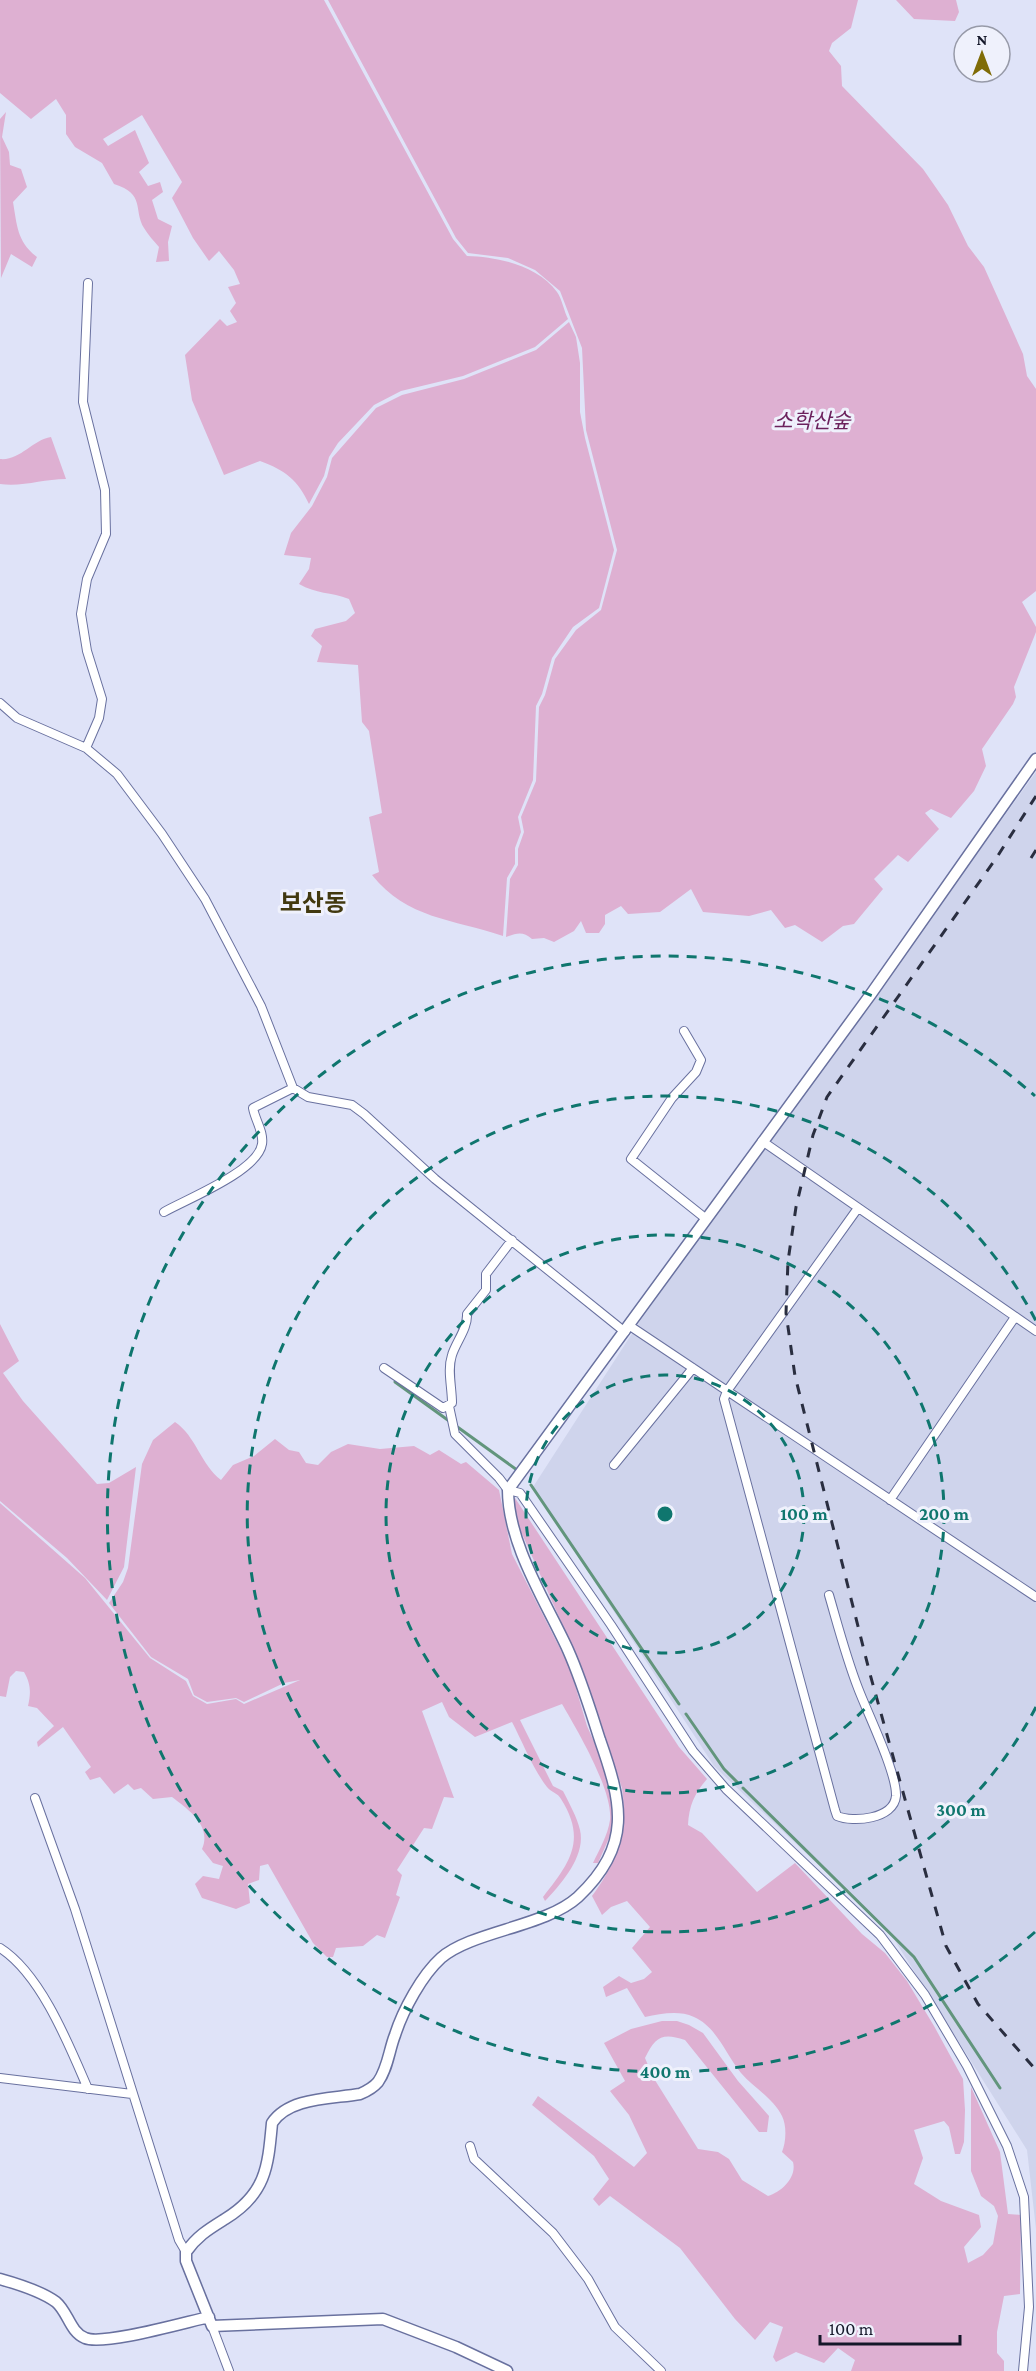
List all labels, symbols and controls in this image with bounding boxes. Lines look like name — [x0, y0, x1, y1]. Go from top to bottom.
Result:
north arrow — [952, 24, 1012, 84]
text: N — [977, 31, 988, 48]
park label: 소학산숲 — [773, 409, 852, 433]
district label: 보산동 — [280, 889, 346, 916]
centre of rings — [655, 1504, 675, 1524]
text: 100 m — [780, 1504, 828, 1524]
text: 200 m — [919, 1504, 970, 1524]
text: 300 m — [936, 1800, 986, 1820]
text: 400 m — [640, 2062, 691, 2082]
scale bar — [820, 2308, 960, 2346]
text: 100 m — [829, 2319, 874, 2339]

